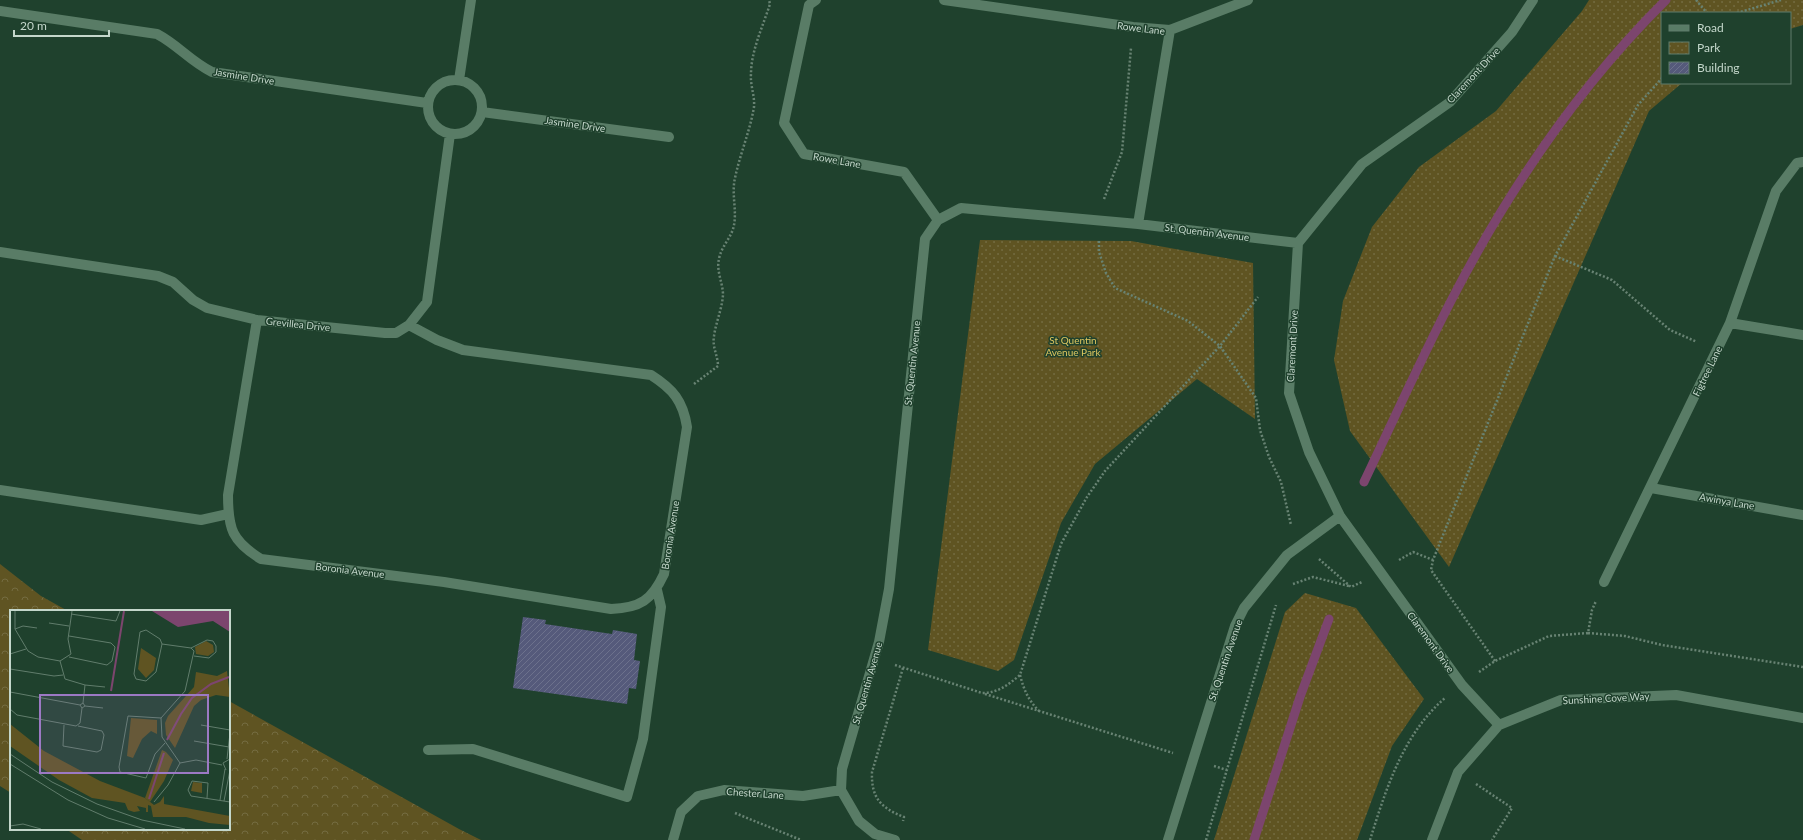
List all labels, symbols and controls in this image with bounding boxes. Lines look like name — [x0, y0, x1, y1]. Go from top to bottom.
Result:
scale bar — [14, 12, 109, 38]
legend — [1661, 12, 1791, 84]
text: 20 m — [20, 18, 47, 33]
street label: Rowe Lane — [1116, 19, 1166, 37]
text: Road — [1697, 20, 1724, 35]
text: Park — [1697, 40, 1721, 55]
street label: Claremont Drive — [1444, 45, 1502, 105]
text: Building — [1697, 60, 1740, 75]
street label: Jasmine Drive — [213, 65, 275, 87]
street label: Jasmine Drive — [544, 114, 606, 134]
street label: Rowe Lane — [812, 150, 862, 170]
street label: St. Quentin Avenue — [1164, 221, 1250, 243]
street label: Claremont Drive — [1284, 310, 1300, 382]
street label: Grevillea Drive — [265, 315, 331, 333]
street label: St. Quentin Avenue — [902, 320, 922, 406]
park label: St Quentin Avenue Park — [1045, 334, 1102, 358]
street label: Figtree Lane — [1690, 344, 1724, 398]
street label: Awinya Lane — [1699, 490, 1755, 512]
street label: Boronia Avenue — [659, 500, 681, 570]
street label: Boronia Avenue — [315, 560, 385, 580]
street label: Claremont Drive — [1405, 609, 1457, 675]
inset map — [10, 610, 230, 830]
street label: St. Quentin Avenue — [1205, 618, 1245, 702]
street label: St. Quentin Avenue — [850, 640, 884, 726]
street label: Sunshine Cove Way — [1562, 690, 1651, 706]
street label: Chester Lane — [726, 785, 784, 801]

